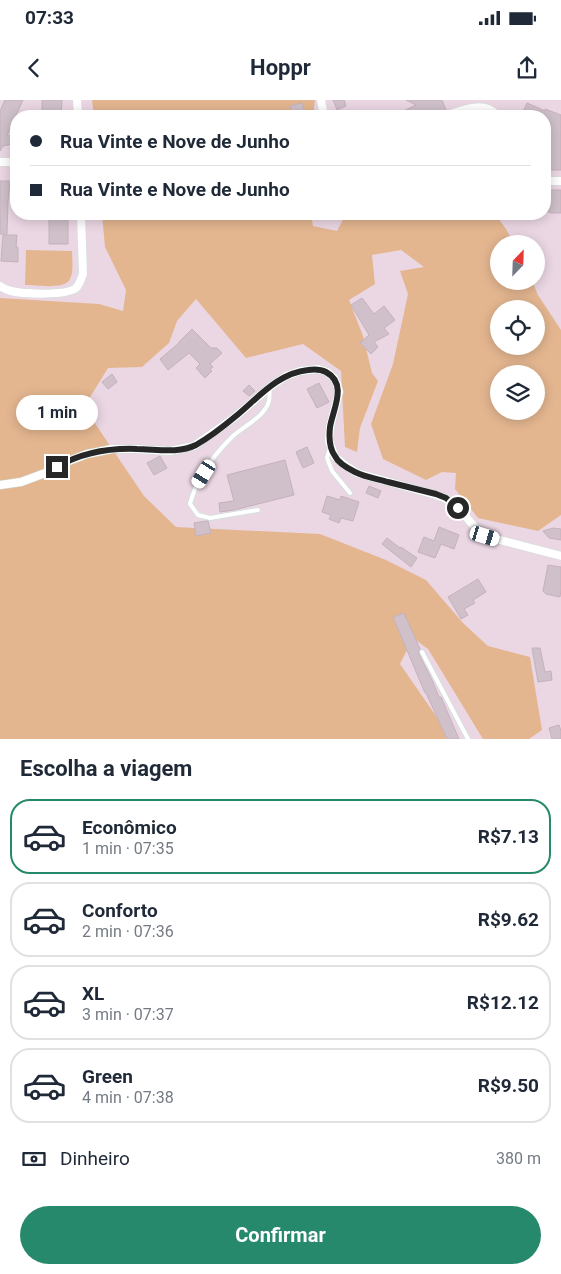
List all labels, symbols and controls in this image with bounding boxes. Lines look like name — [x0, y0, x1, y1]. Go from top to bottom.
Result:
text: 07:33 — [25, 6, 74, 29]
icon: back — [20, 54, 48, 82]
icon: share — [513, 54, 541, 82]
text: Hoppr — [250, 55, 311, 80]
text: Rua Vinte e Nove de Junho — [60, 130, 290, 153]
text: Rua Vinte e Nove de Junho — [60, 178, 290, 201]
north arrow — [490, 235, 545, 290]
map controls — [490, 235, 545, 420]
button: locate — [490, 300, 545, 355]
button: layers — [490, 365, 545, 420]
callout: 1 min — [16, 394, 98, 430]
text: 1 min — [37, 403, 77, 422]
route end — [46, 456, 68, 478]
car — [189, 457, 218, 491]
route start — [447, 497, 469, 519]
car — [468, 524, 501, 548]
text: Escolha a viagem — [20, 756, 192, 781]
icon: car — [22, 814, 67, 859]
text: Econômico — [82, 816, 177, 839]
text: R$7.13 — [478, 825, 539, 848]
text: 1 min · 07:35 — [82, 839, 174, 858]
icon: car — [22, 897, 67, 942]
text: Conforto — [82, 899, 158, 922]
text: R$9.62 — [478, 908, 539, 931]
text: 2 min · 07:36 — [82, 922, 174, 941]
icon: car — [22, 980, 67, 1025]
text: XL — [82, 982, 104, 1005]
text: R$12.12 — [467, 991, 539, 1014]
text: 3 min · 07:37 — [82, 1005, 174, 1024]
icon: car — [22, 1063, 67, 1108]
text: Green — [82, 1065, 133, 1088]
text: R$9.50 — [478, 1074, 539, 1097]
text: 4 min · 07:38 — [82, 1088, 174, 1107]
icon: cash — [20, 1145, 48, 1173]
text: Dinheiro — [60, 1147, 130, 1170]
text: 380 m — [496, 1149, 541, 1168]
button: Confirmar — [20, 1206, 541, 1264]

